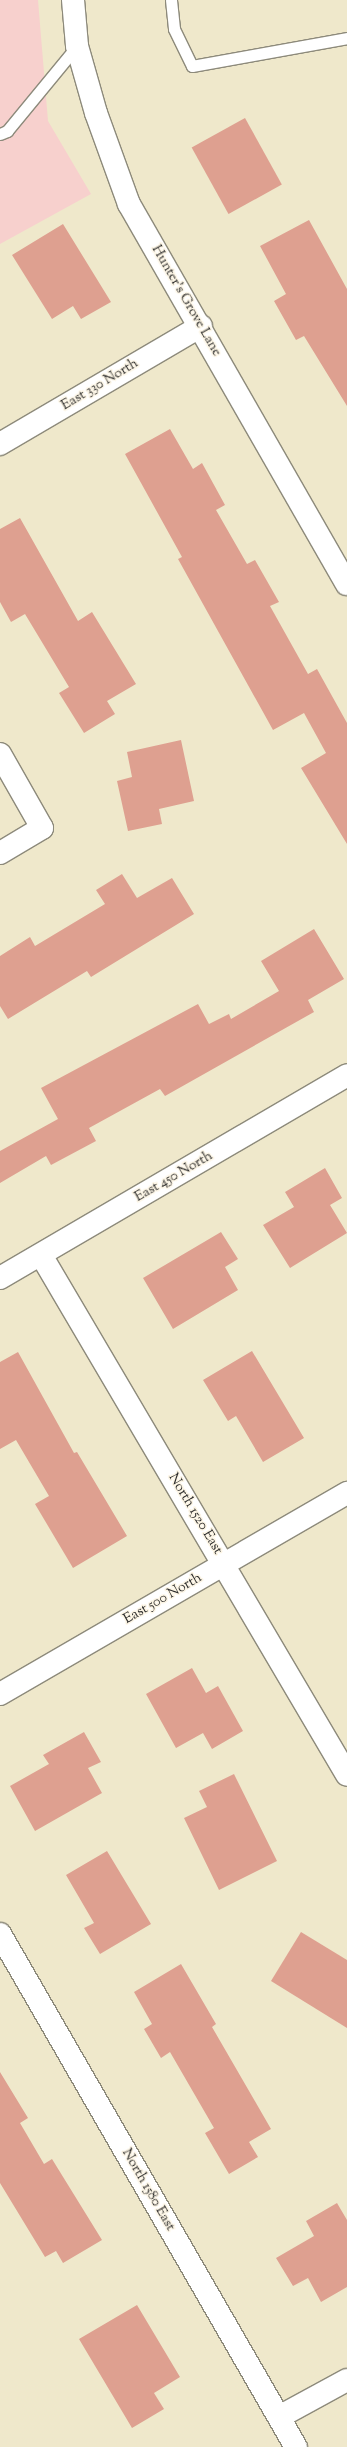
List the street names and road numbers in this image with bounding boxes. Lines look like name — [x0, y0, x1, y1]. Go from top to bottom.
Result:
street label: Hunter's Grove Lane — [147, 242, 225, 360]
street label: East 330 North — [59, 355, 141, 415]
street label: East 450 North — [132, 1148, 216, 1206]
street label: North 1520 East — [164, 1470, 226, 1558]
street label: East 500 North — [121, 1570, 205, 1628]
street label: North 1580 East — [118, 2146, 178, 2234]

